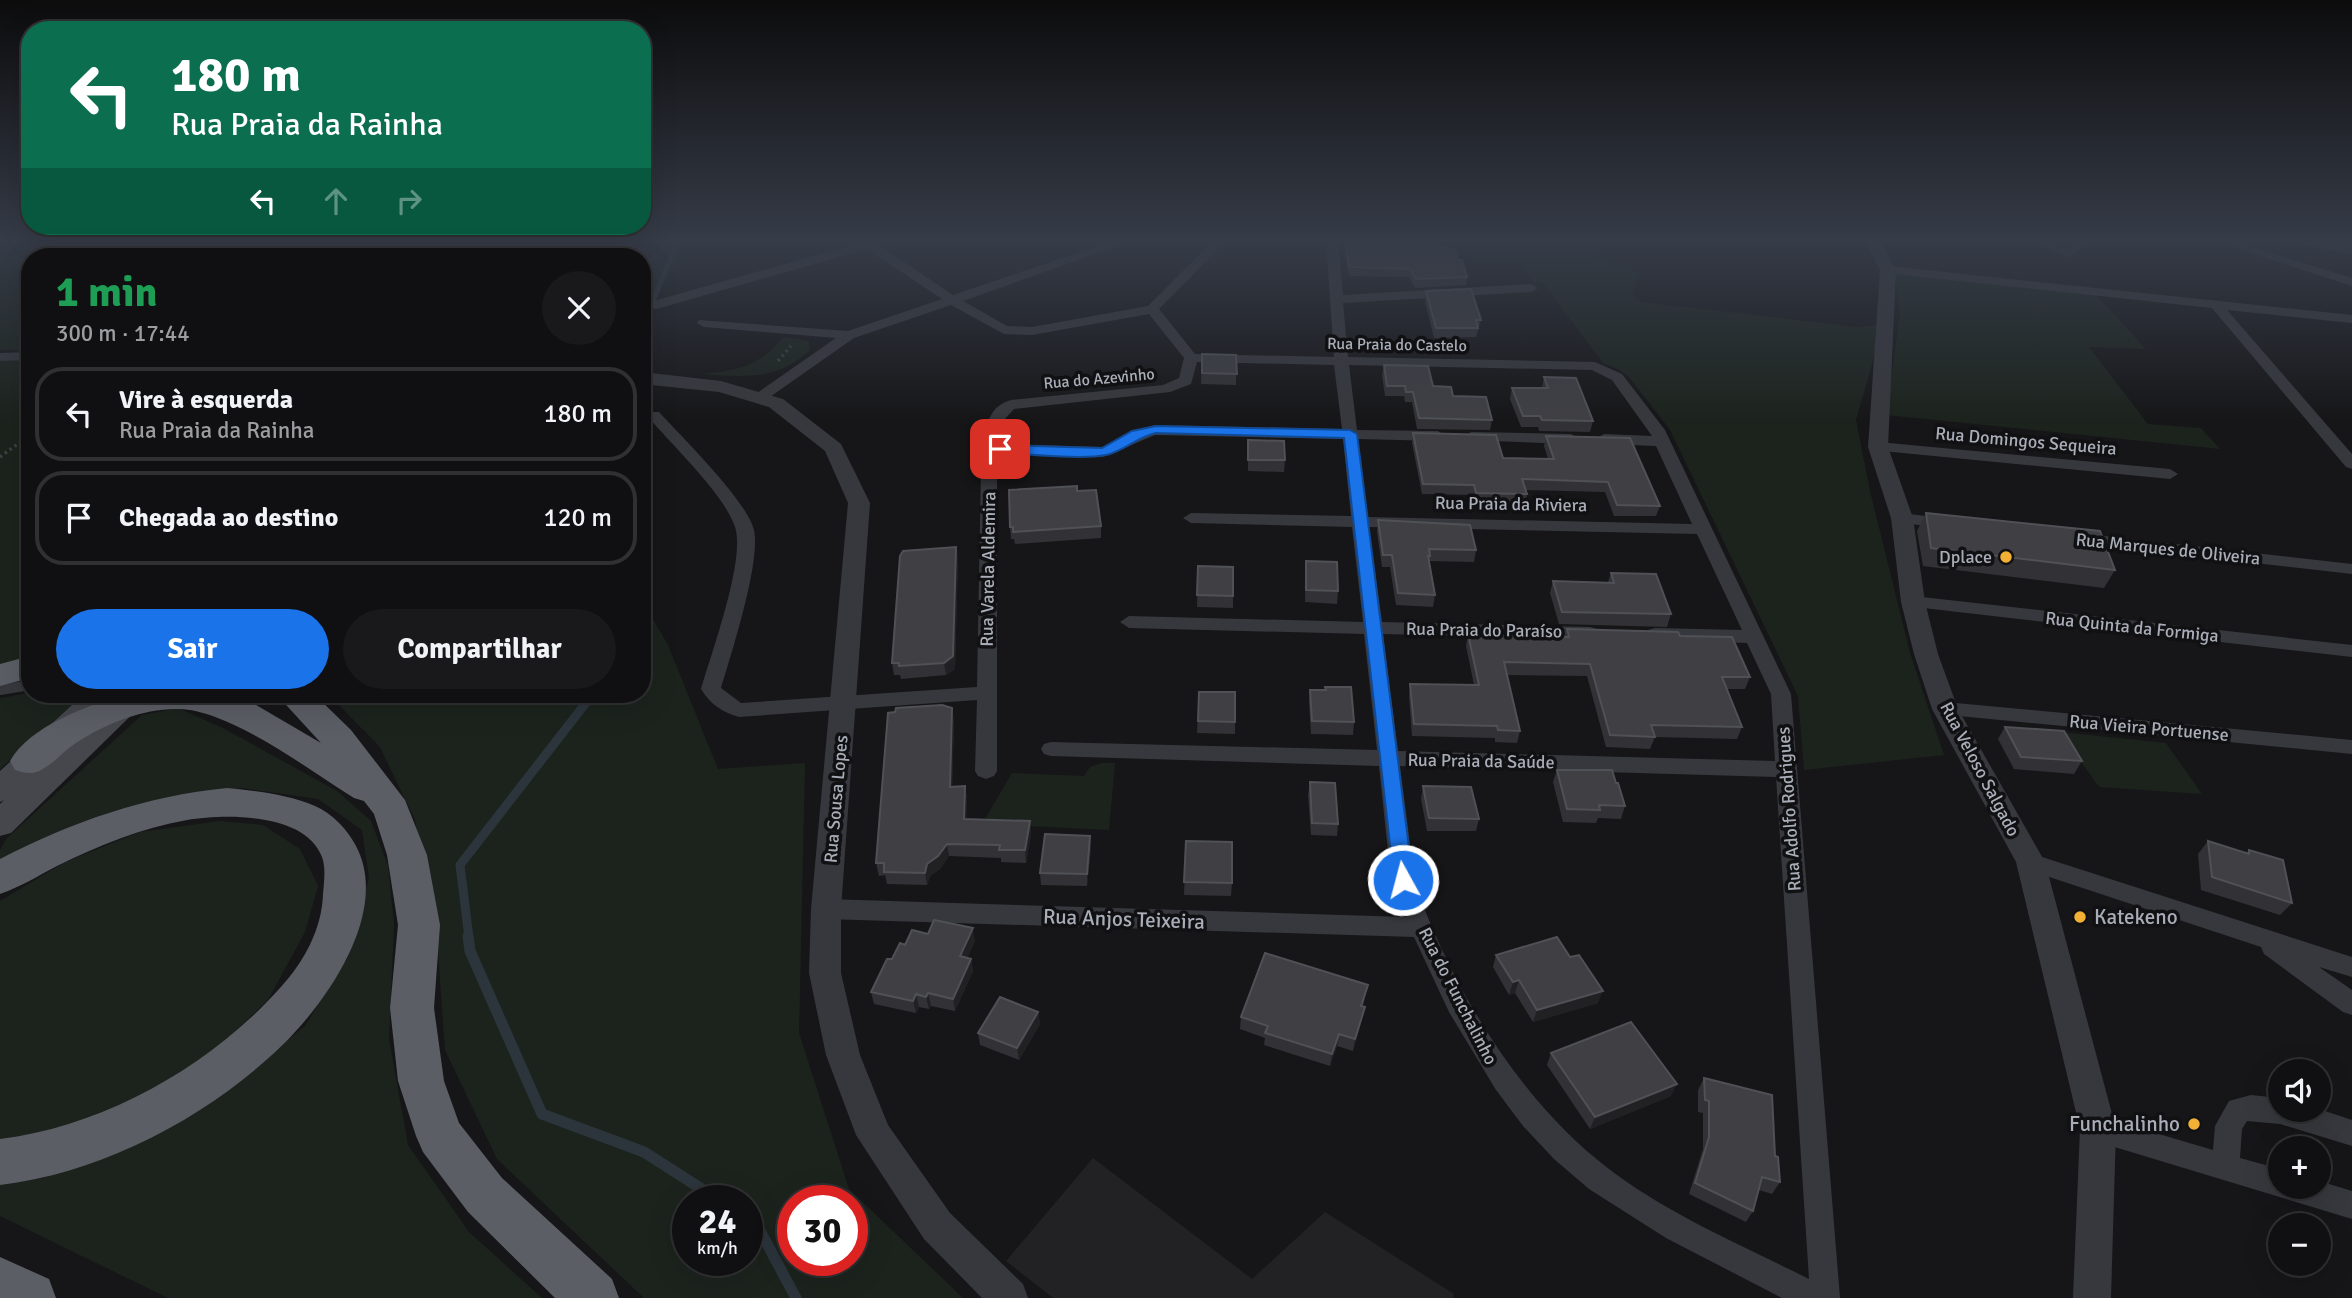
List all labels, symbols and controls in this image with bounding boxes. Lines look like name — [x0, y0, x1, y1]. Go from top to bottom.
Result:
text: 180 m — [171, 45, 301, 105]
icon: left — [56, 49, 147, 140]
text: Rua Praia da Rainha — [171, 105, 443, 144]
icon: left — [244, 182, 282, 220]
icon: ahead — [317, 182, 355, 220]
icon: right — [390, 182, 428, 220]
text: 1 min — [56, 267, 157, 318]
button: close — [542, 271, 616, 345]
text: 300 m · 17:44 — [56, 319, 190, 348]
street label: Rua Praia do Castelo — [1327, 334, 1467, 356]
street label: Rua do Azevinho — [1043, 364, 1156, 394]
text: Vire à esquerda — [119, 384, 293, 416]
icon: left — [60, 395, 98, 433]
text: 180 m — [543, 398, 612, 430]
text: Rua Praia da Rainha — [119, 416, 314, 445]
pin — [970, 419, 1030, 479]
street label: Rua Domingos Sequeira — [1934, 422, 2118, 460]
icon: arrive — [981, 430, 1019, 468]
street label: Rua Varela Aldemira — [976, 491, 1000, 647]
street label: Rua Praia da Riviera — [1435, 492, 1587, 516]
icon: arrive — [60, 499, 98, 537]
text: Chegada ao destino — [119, 502, 338, 534]
text: 120 m — [543, 502, 612, 534]
street label: Rua Marques de Oliveira — [2075, 528, 2261, 570]
place label: Dplace — [1939, 546, 1992, 568]
marker: Dplace — [1998, 549, 2014, 565]
street label: Rua Quinta da Formiga — [2044, 607, 2220, 647]
button: Sair — [56, 609, 329, 689]
button: Compartilhar — [343, 609, 616, 689]
street label: Rua Praia do Paraíso — [1406, 618, 1562, 642]
street label: Rua Veloso Salgado — [1935, 698, 2025, 840]
street label: Rua Vieira Portuense — [2068, 710, 2230, 746]
street label: Rua Adolfo Rodrigues — [1772, 726, 1806, 892]
street label: Rua Sousa Lopes — [819, 734, 853, 864]
street label: Rua Praia da Saúde — [1407, 749, 1555, 773]
position arrow — [1366, 843, 1440, 917]
street label: Rua Anjos Teixeira — [1043, 903, 1205, 935]
place label: Katekeno — [2094, 904, 2178, 930]
marker: Katekeno — [2072, 909, 2088, 925]
street label: Rua do Funchalinho — [1414, 924, 1502, 1068]
map controls — [2268, 1059, 2331, 1276]
button: sound — [2268, 1059, 2331, 1122]
place label: Funchalinho — [2069, 1111, 2180, 1137]
marker: Funchalinho — [2186, 1116, 2202, 1132]
button: + — [2268, 1136, 2331, 1199]
speed limit sign: 30 — [777, 1185, 868, 1276]
text: 24 — [699, 1200, 736, 1243]
button: − — [2268, 1213, 2331, 1276]
text: km/h — [697, 1237, 738, 1259]

